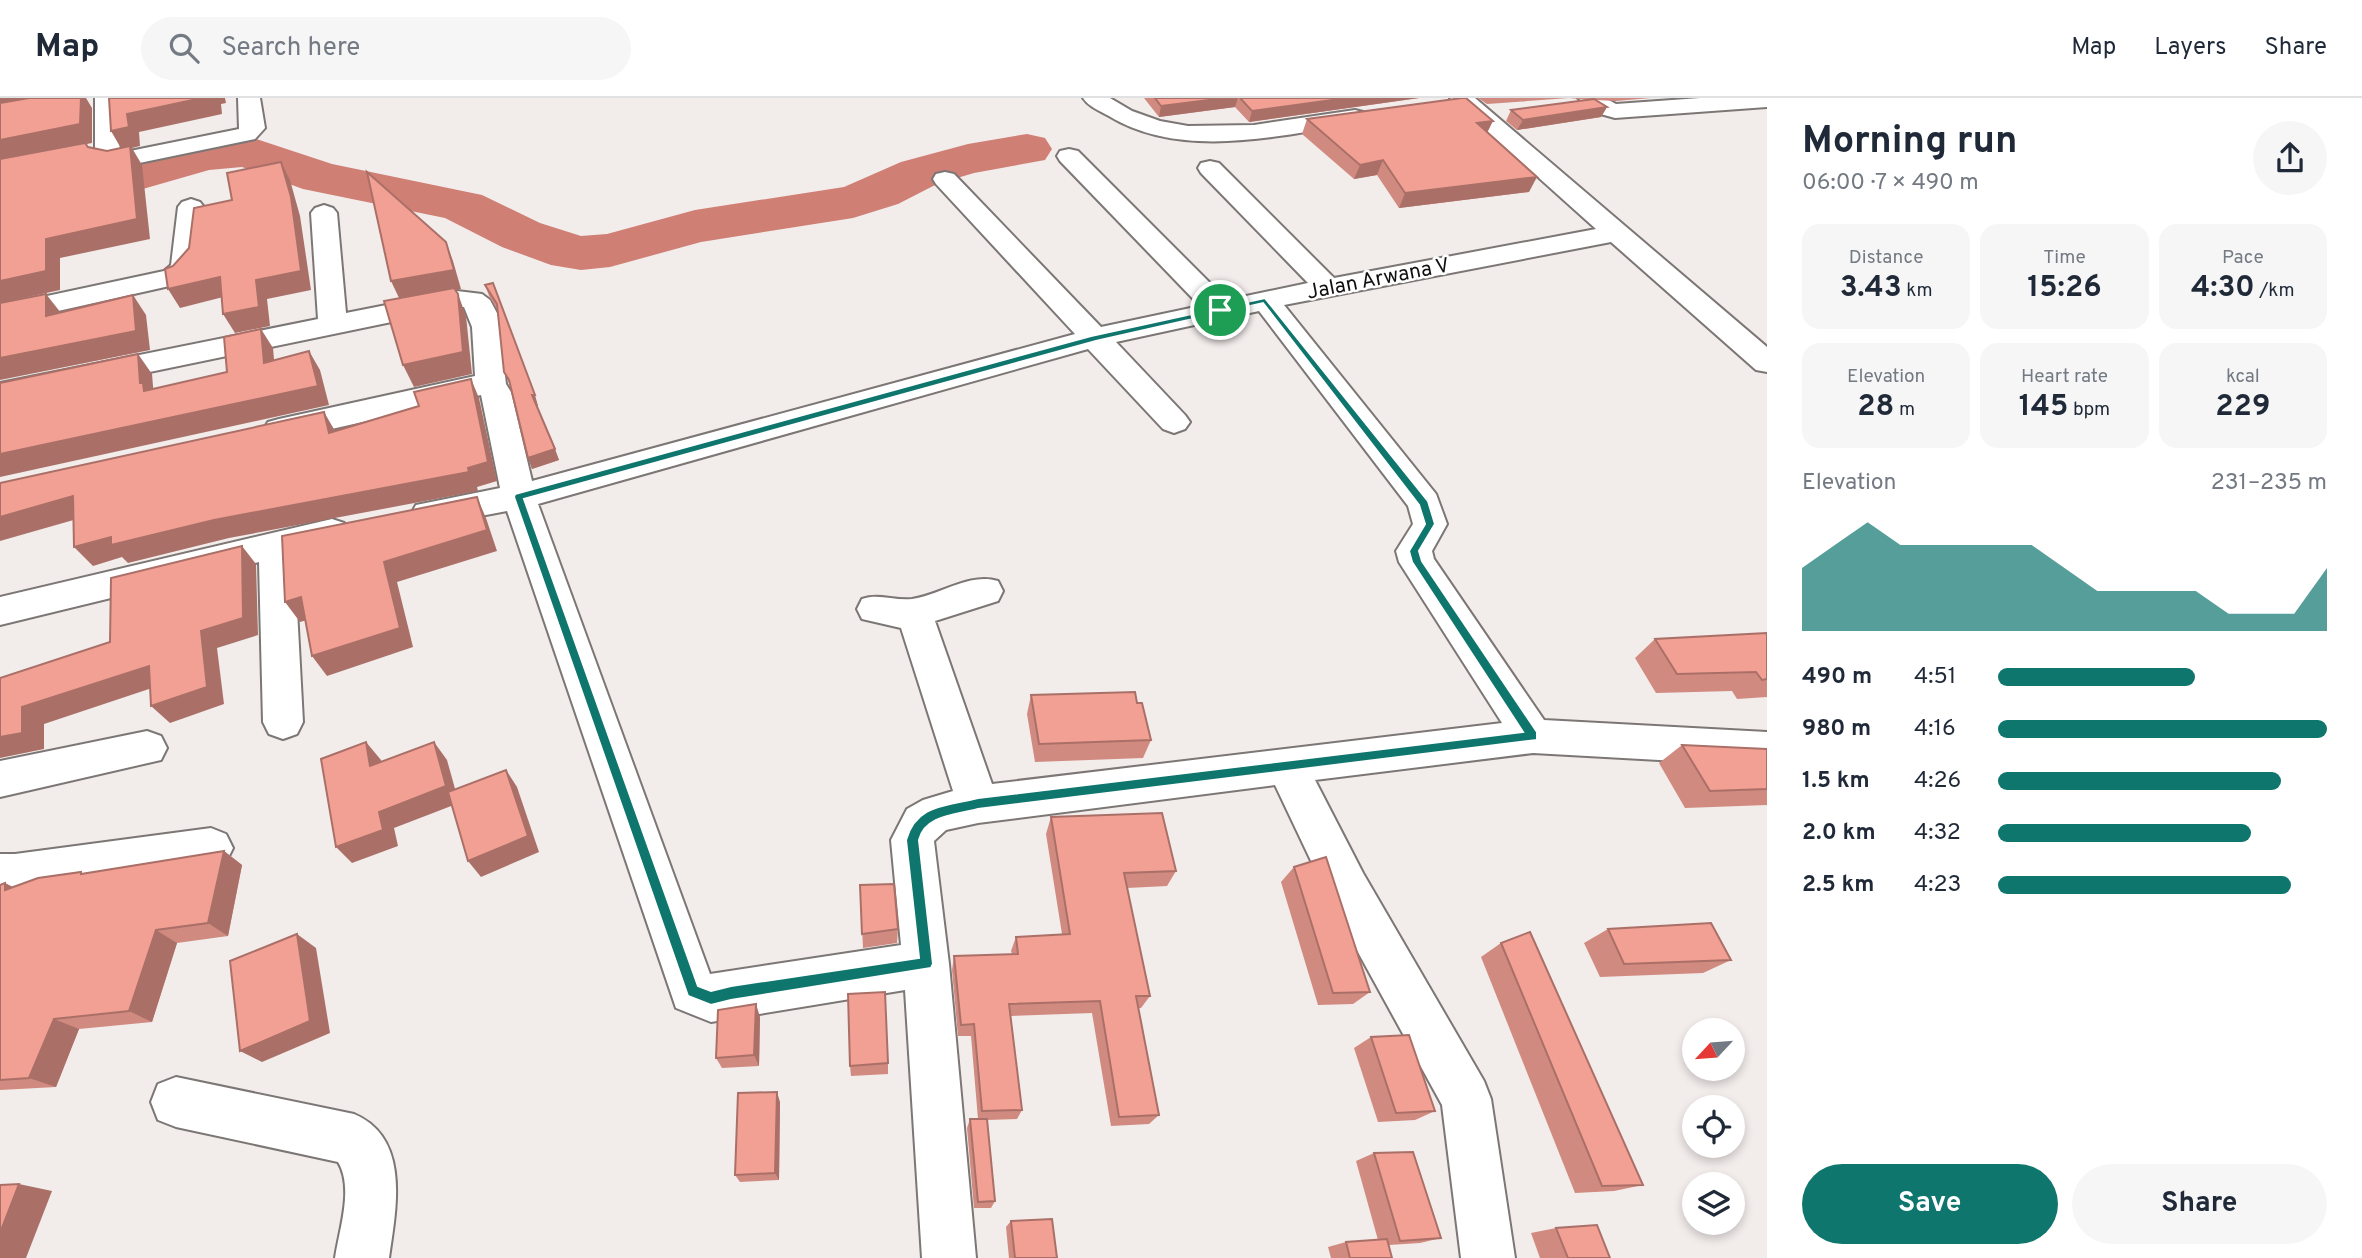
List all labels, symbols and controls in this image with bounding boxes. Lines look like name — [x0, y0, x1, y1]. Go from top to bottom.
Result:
search box — [141, 17, 631, 80]
text: Map — [35, 27, 99, 69]
icon: search — [165, 29, 203, 67]
text: Search here — [221, 32, 360, 65]
text: Map — [2071, 33, 2116, 63]
text: Layers — [2154, 33, 2226, 63]
text: Share — [2264, 33, 2327, 63]
text: Morning run — [1802, 118, 2018, 167]
button: share — [2253, 121, 2327, 195]
text: 06:00 · 7 × 490 m — [1802, 169, 1979, 198]
text: Distance — [1849, 246, 1923, 270]
text: Time — [2043, 246, 2086, 270]
text: Pace — [2222, 246, 2264, 270]
street label: Jalan Arwana V — [1305, 252, 1452, 307]
text: 3.43 — [1840, 270, 1902, 307]
text: 15:26 — [2027, 270, 2102, 307]
text: 4:30 — [2191, 270, 2255, 307]
text: km — [1902, 279, 1932, 303]
text: /km — [2255, 279, 2295, 303]
pin — [1190, 280, 1250, 340]
icon: arrive — [1201, 291, 1239, 329]
text: Elevation — [1847, 365, 1925, 389]
text: Heart rate — [2021, 365, 2108, 389]
text: kcal — [2226, 365, 2260, 389]
text: 28 — [1857, 389, 1894, 426]
text: 145 — [2019, 389, 2068, 426]
text: 229 — [2215, 389, 2270, 426]
text: m — [1894, 398, 1915, 422]
text: bpm — [2068, 398, 2110, 422]
text: Elevation — [1802, 469, 1897, 498]
text: 231–235 m — [2211, 469, 2327, 498]
text: 490 m — [1802, 663, 1872, 692]
text: 4:51 — [1914, 663, 1956, 692]
text: 980 m — [1802, 715, 1871, 744]
text: 4:16 — [1914, 715, 1956, 744]
text: 1.5 km — [1802, 767, 1870, 796]
text: 4:26 — [1914, 767, 1961, 796]
text: 2.0 km — [1802, 819, 1876, 848]
text: 4:32 — [1914, 819, 1961, 848]
text: 2.5 km — [1802, 871, 1875, 900]
text: 4:23 — [1914, 871, 1961, 900]
north arrow — [1682, 1018, 1745, 1082]
map controls — [1682, 1018, 1745, 1235]
button: locate — [1682, 1095, 1745, 1158]
button: Save — [1802, 1164, 2058, 1244]
button: Share — [2072, 1164, 2327, 1244]
button: layers — [1682, 1172, 1745, 1235]

